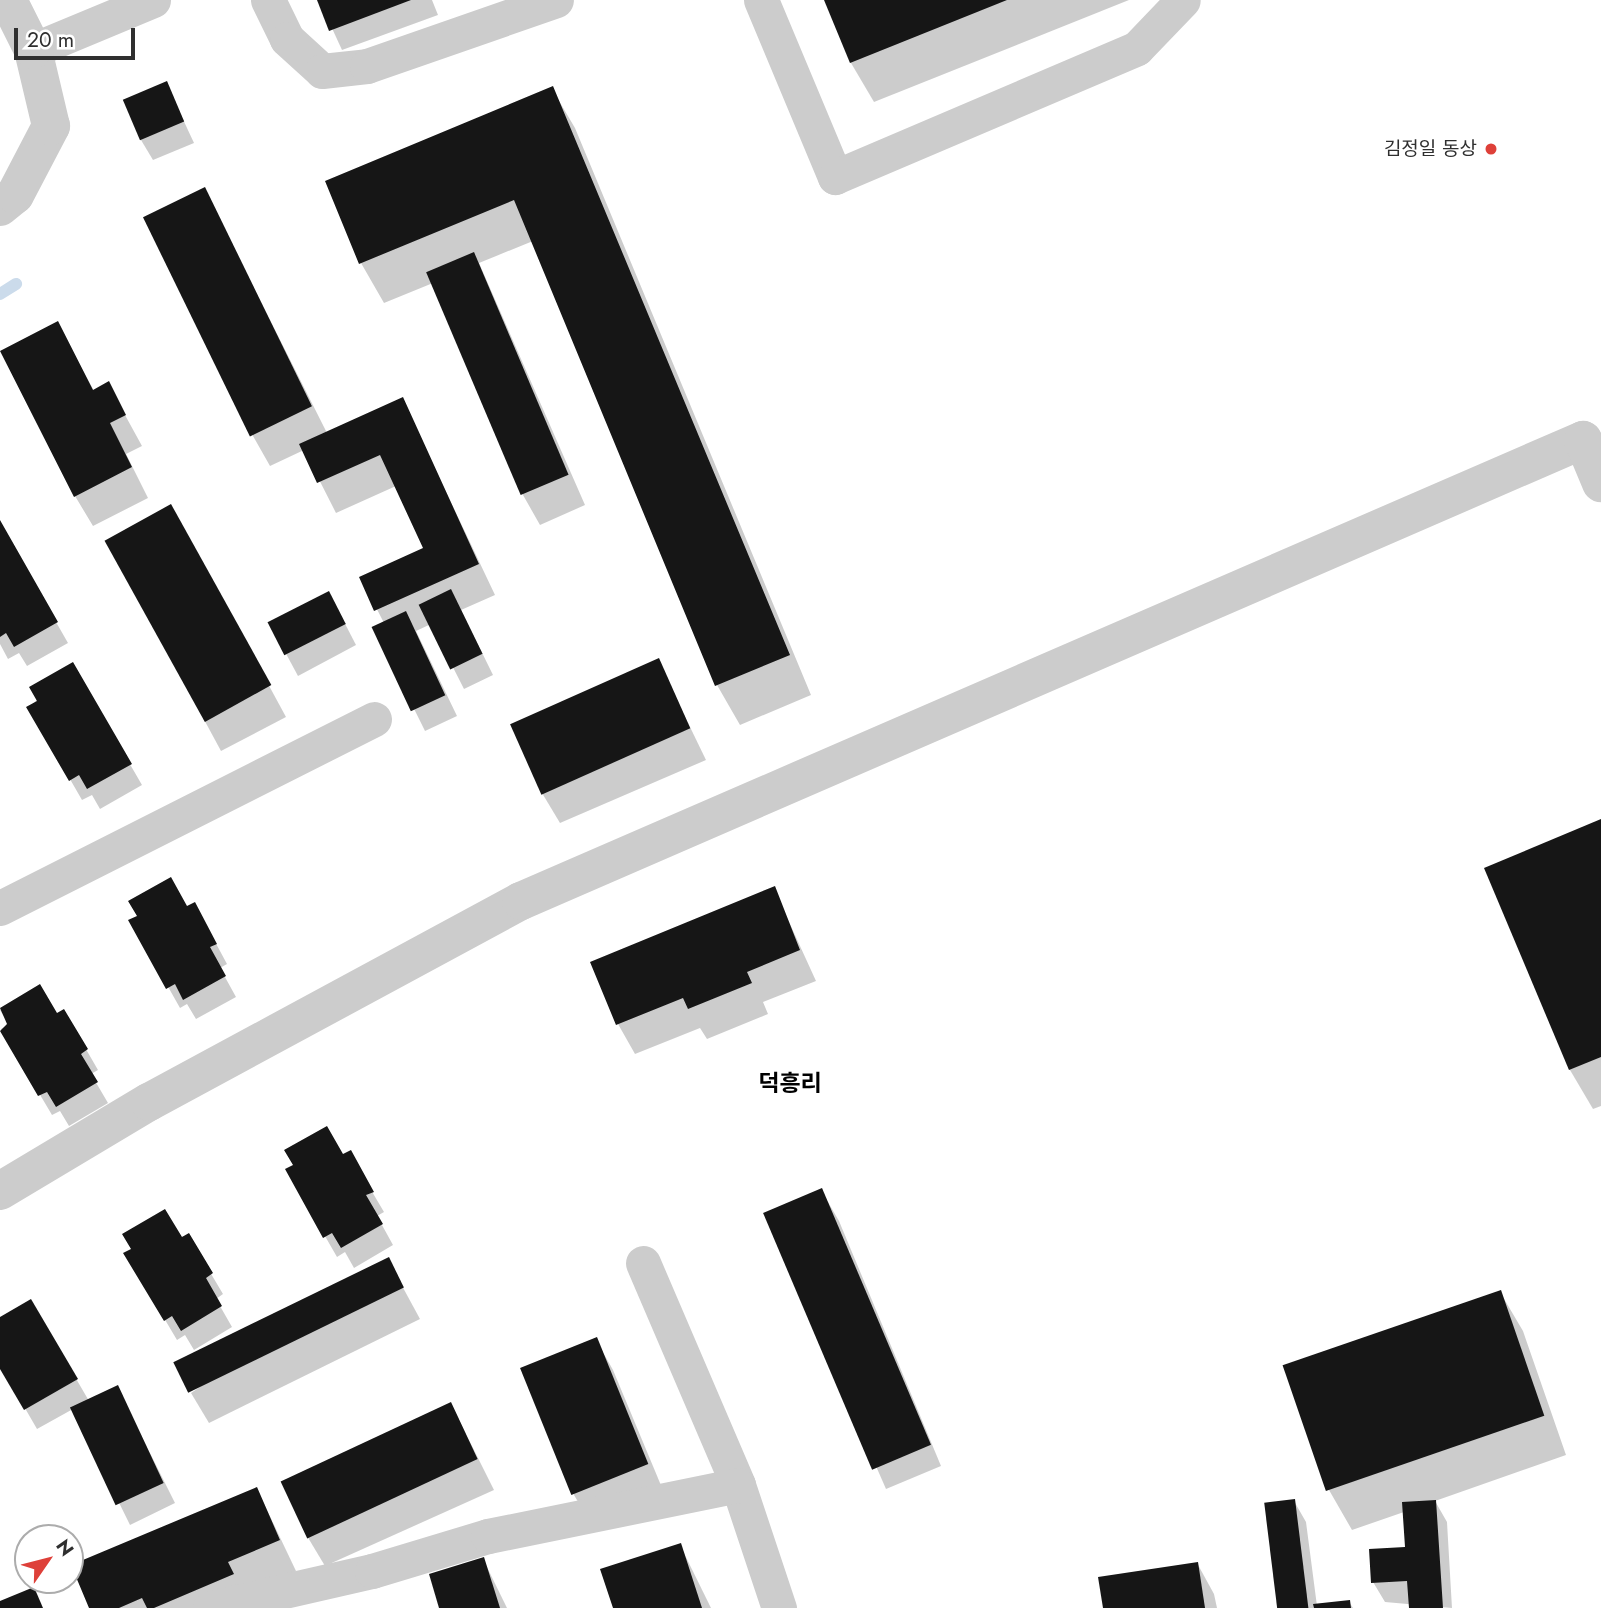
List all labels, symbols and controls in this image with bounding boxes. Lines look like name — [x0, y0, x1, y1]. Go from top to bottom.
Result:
scale bar — [18, 14, 138, 58]
text: 20 m — [27, 25, 74, 55]
place label: 김정일 동상 — [1384, 138, 1477, 160]
marker: 김정일 동상 — [1483, 141, 1499, 157]
district label: 덕흥리 — [758, 1069, 822, 1097]
north arrow — [14, 1524, 84, 1594]
text: N — [50, 1534, 80, 1562]

